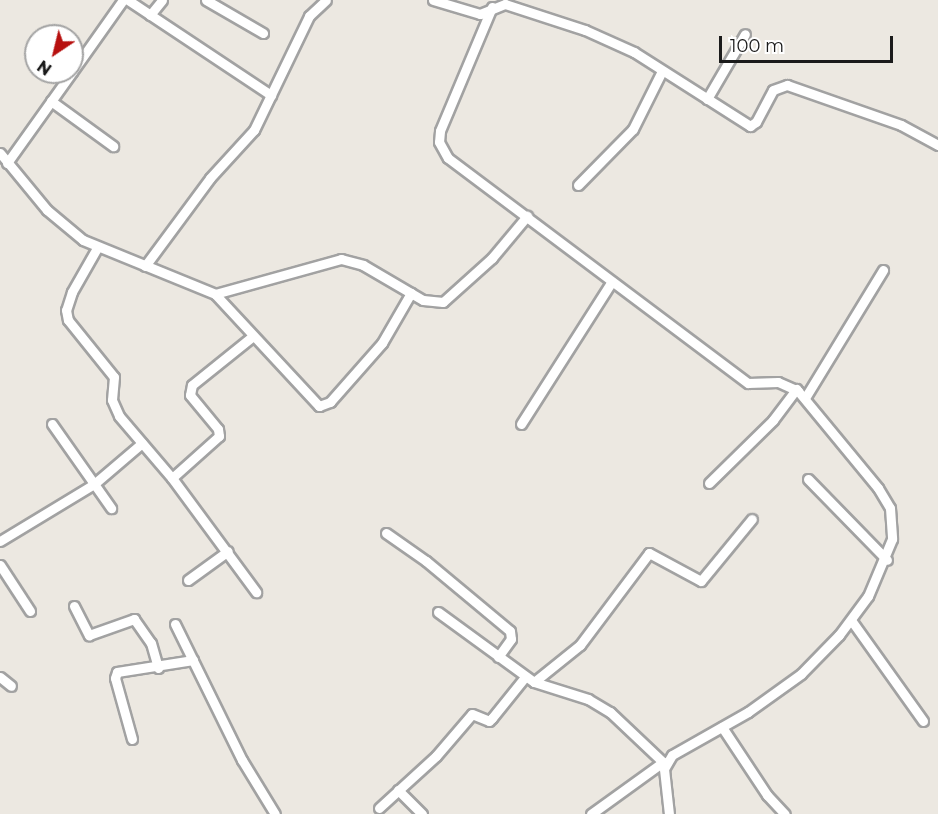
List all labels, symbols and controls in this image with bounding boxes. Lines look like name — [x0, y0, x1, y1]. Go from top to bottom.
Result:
north arrow — [24, 24, 84, 84]
scale bar — [722, 24, 896, 62]
text: 100 m — [730, 35, 784, 57]
text: N — [34, 56, 55, 79]

